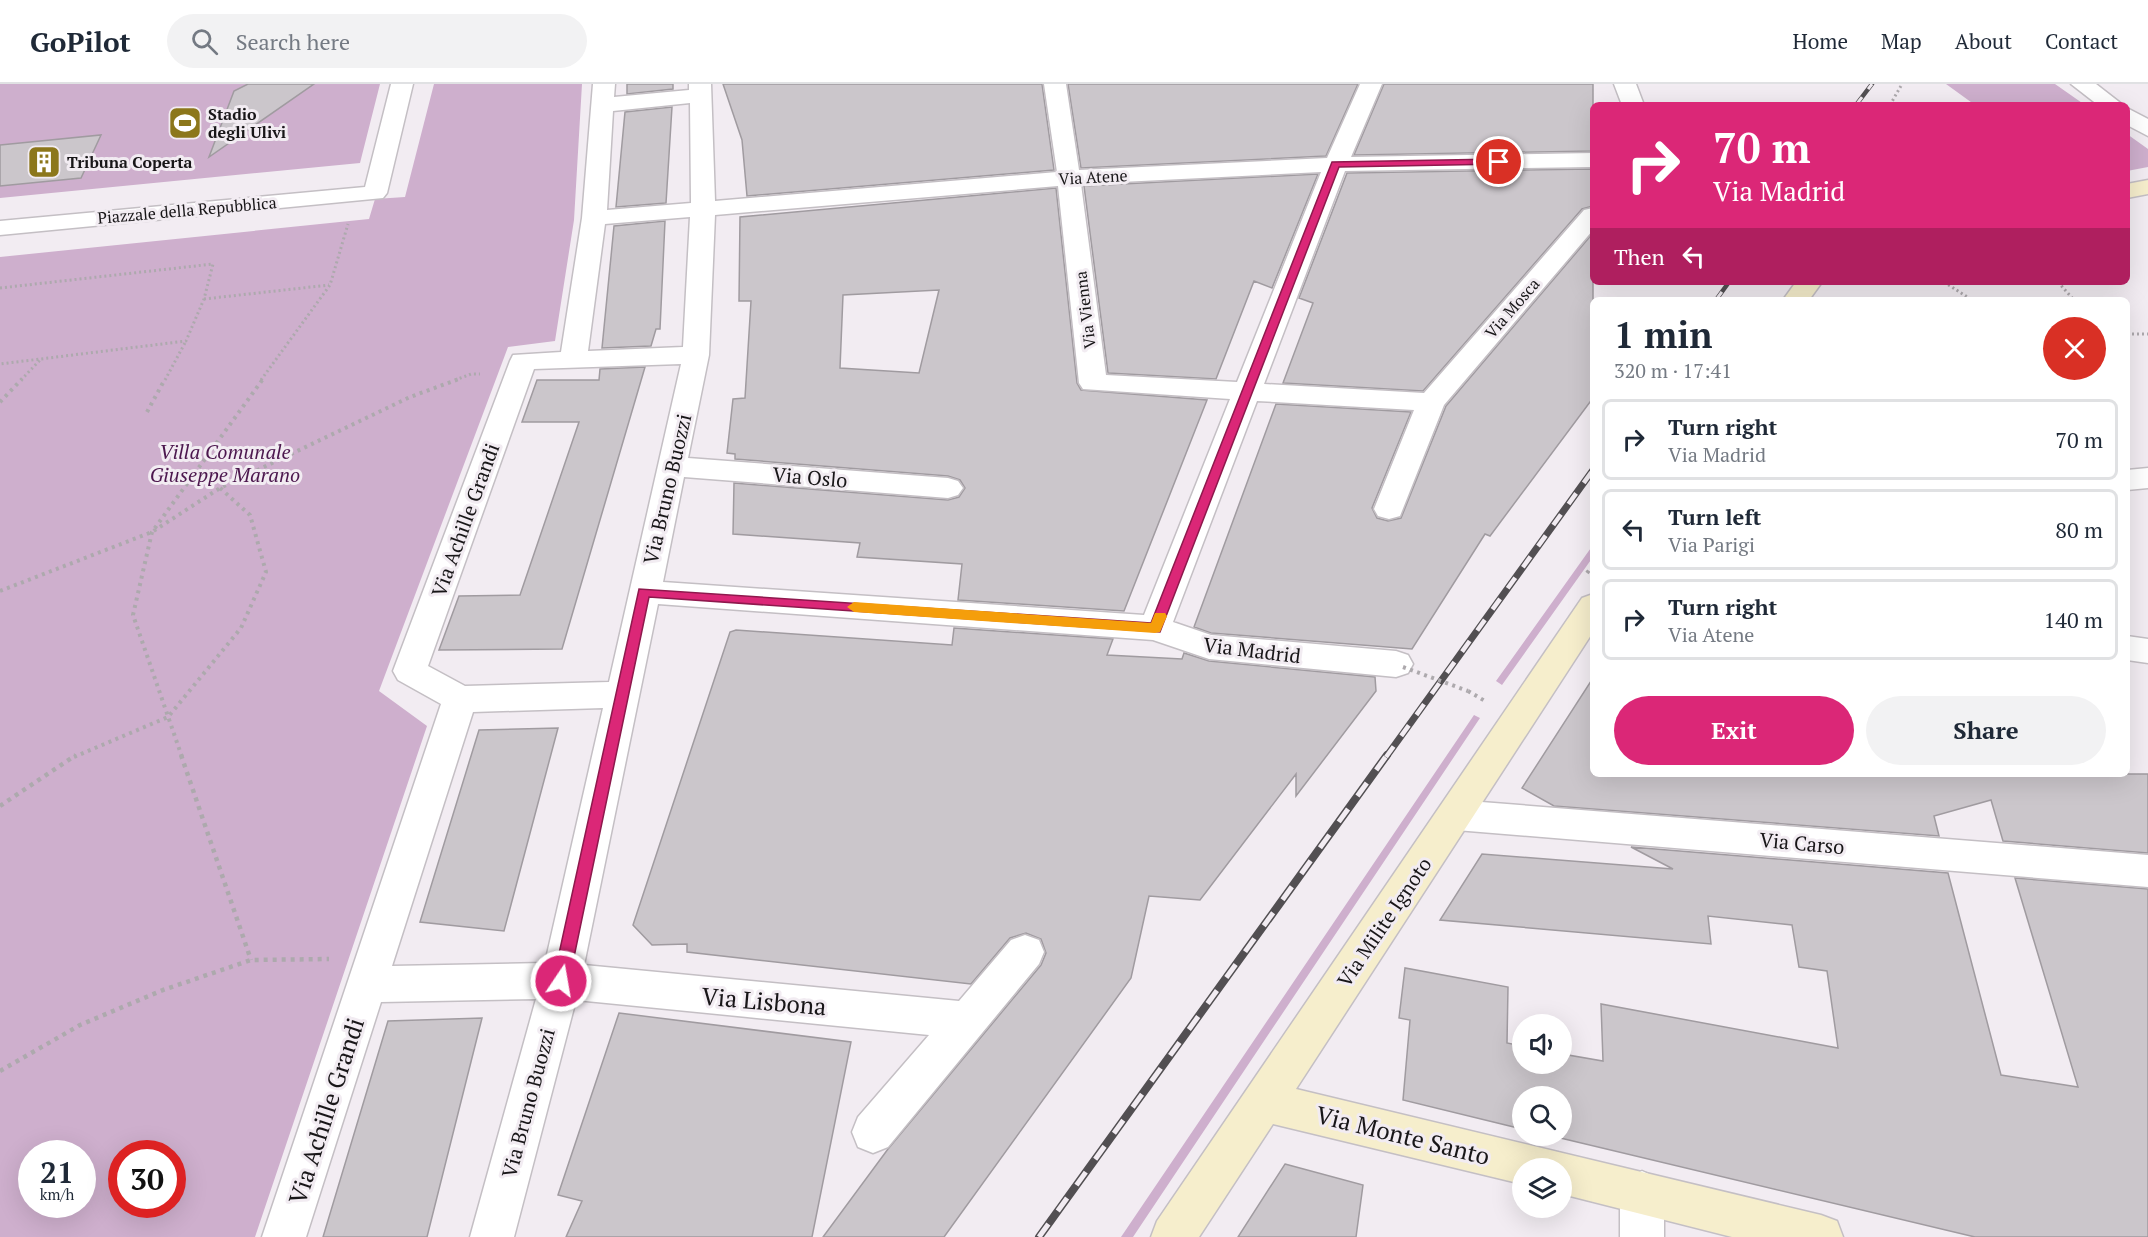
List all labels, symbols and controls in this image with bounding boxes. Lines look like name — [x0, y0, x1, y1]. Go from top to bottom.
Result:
search box — [167, 14, 587, 68]
text: GoPilot — [30, 23, 131, 60]
icon: search — [188, 25, 221, 58]
text: Search here — [236, 27, 350, 56]
text: Home — [1792, 27, 1848, 55]
text: Map — [1881, 27, 1922, 55]
text: About — [1955, 27, 2012, 55]
text: Contact — [2045, 27, 2118, 55]
place label: Stadio degli Ulivi — [208, 103, 286, 143]
sports icon: Stadio degli Ulivi — [167, 105, 203, 141]
text: 70 m — [1713, 119, 1811, 175]
icon: right — [1614, 126, 1692, 204]
pin — [1473, 136, 1524, 187]
building icon: Tribuna Coperta — [26, 144, 62, 180]
icon: arrive — [1482, 145, 1515, 178]
place label: Tribuna Coperta — [67, 151, 193, 173]
street label: Via Atene — [1058, 164, 1128, 190]
text: Via Madrid — [1713, 173, 1845, 209]
street label: Piazzale della Repubblica — [96, 191, 278, 229]
icon: left — [1677, 240, 1710, 273]
text: Then — [1614, 242, 1665, 271]
street label: Via Vienna — [1069, 270, 1101, 350]
street label: Via Mosca — [1480, 273, 1544, 343]
text: 1 min — [1614, 311, 1712, 358]
button: close — [2043, 317, 2106, 380]
text: 320 m · 17:41 — [1614, 357, 1732, 384]
street label: Via Bruno Buozzi — [637, 411, 697, 567]
text: Turn right — [1668, 412, 1777, 441]
icon: right — [1617, 423, 1650, 456]
text: 70 m — [2055, 425, 2103, 454]
park label: Villa Comunale Giuseppe Marano — [150, 438, 300, 488]
street label: Via Achille Grandi — [425, 439, 505, 601]
text: Via Madrid — [1668, 441, 1766, 468]
street label: Via Oslo — [771, 460, 849, 494]
text: Turn left — [1668, 502, 1761, 531]
icon: left — [1617, 513, 1650, 546]
text: 80 m — [2055, 515, 2103, 544]
text: Via Parigi — [1668, 531, 1755, 558]
text: Turn right — [1668, 592, 1777, 621]
icon: right — [1617, 603, 1650, 636]
text: 140 m — [2043, 605, 2103, 634]
text: Via Atene — [1668, 621, 1754, 648]
street label: Via Madrid — [1202, 631, 1302, 669]
button: Exit — [1614, 696, 1854, 765]
button: Share — [1866, 696, 2106, 765]
street label: Via Carso — [1758, 826, 1846, 860]
street label: Via Milite Ignoto — [1331, 852, 1437, 992]
position arrow — [529, 949, 593, 1013]
street label: Via Lisbona — [700, 980, 828, 1022]
street label: Via Achille Grandi — [281, 1014, 371, 1208]
map controls — [1512, 1014, 1572, 1218]
button: sound — [1512, 1014, 1572, 1074]
street label: Via Bruno Buozzi — [495, 1025, 561, 1181]
button: search — [1512, 1086, 1572, 1146]
street label: Via Monte Santo — [1313, 1098, 1493, 1172]
speed limit sign: 30 — [108, 1140, 186, 1218]
text: 21 — [40, 1152, 74, 1192]
button: layers — [1512, 1158, 1572, 1218]
text: km/h — [40, 1184, 74, 1204]

